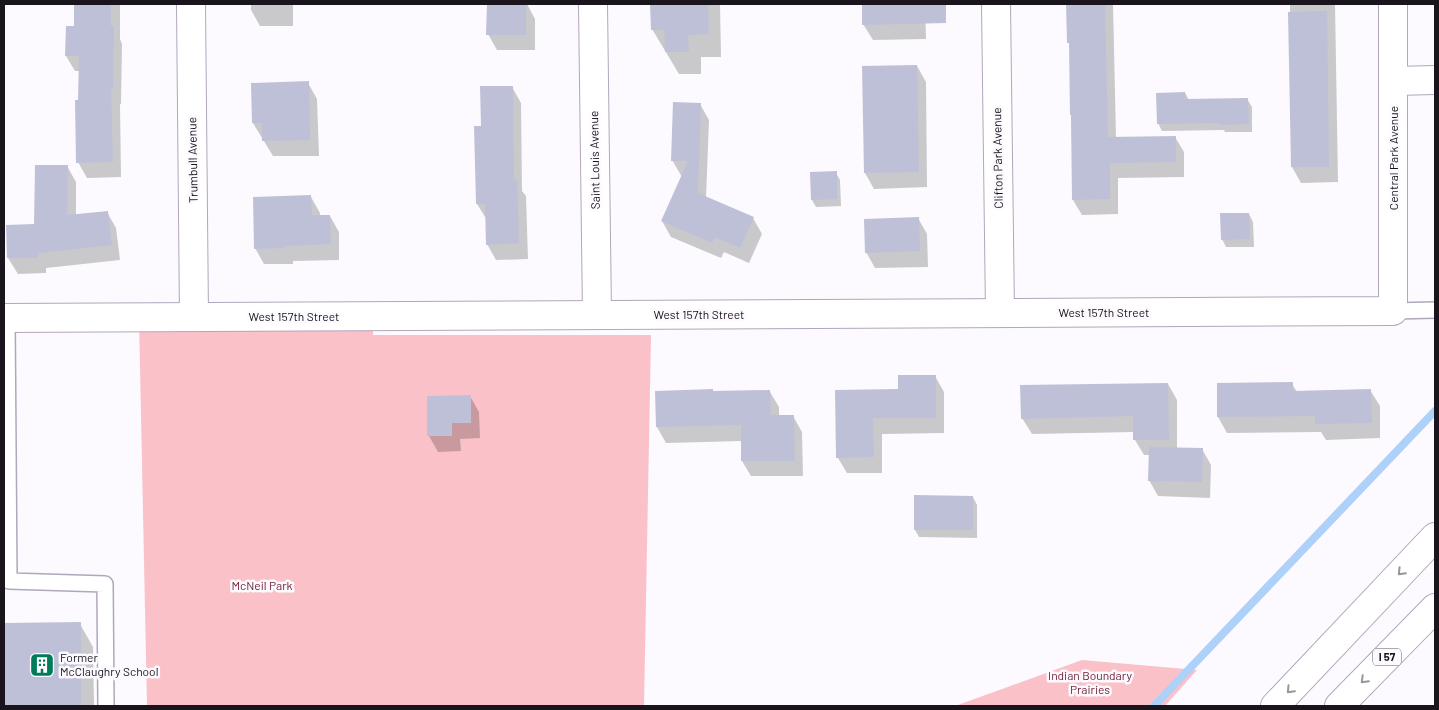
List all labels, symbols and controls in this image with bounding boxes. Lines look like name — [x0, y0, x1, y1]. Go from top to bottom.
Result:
street label: Central Park Avenue — [1386, 106, 1400, 210]
street label: Clifton Park Avenue — [989, 107, 1005, 209]
street label: Saint Louis Avenue — [586, 111, 602, 209]
street label: Trumbull Avenue — [184, 117, 200, 203]
street label: West 157th Street — [1059, 305, 1149, 319]
street label: West 157th Street — [654, 307, 744, 321]
street label: West 157th Street — [249, 309, 339, 323]
one-way arrow — [1398, 566, 1407, 575]
park label: McNeil Park — [231, 578, 293, 592]
road number: I 57 — [1373, 649, 1401, 666]
place label: Former McClaughry School — [60, 650, 158, 678]
building icon: Former McClaughry School — [29, 652, 55, 678]
park label: Indian Boundary Prairies — [1048, 668, 1132, 696]
one-way arrow — [1361, 674, 1370, 683]
one-way arrow — [1287, 685, 1296, 694]

